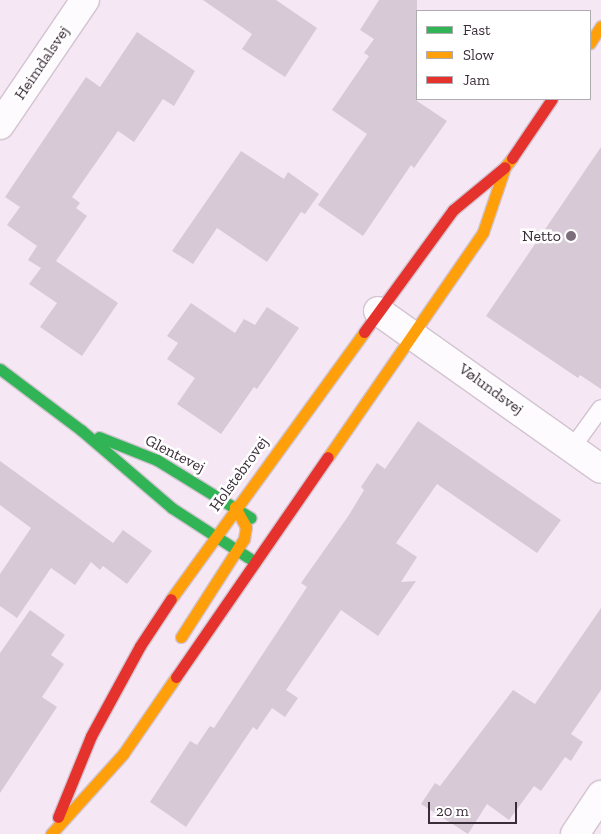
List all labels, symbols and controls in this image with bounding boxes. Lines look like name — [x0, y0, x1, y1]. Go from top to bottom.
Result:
legend — [416, 10, 591, 100]
text: Fast — [463, 21, 491, 39]
street label: Heimdalsvej — [10, 23, 74, 103]
text: Slow — [463, 46, 494, 64]
text: Jam — [463, 71, 490, 89]
place label: Netto — [522, 226, 561, 246]
marker: Netto — [565, 230, 577, 242]
street label: Vølundsvej — [455, 359, 527, 419]
street label: Glentevej — [142, 431, 208, 477]
street label: Holstebrovej — [206, 433, 272, 515]
scale bar — [431, 792, 520, 824]
text: 20 m — [436, 802, 469, 820]

